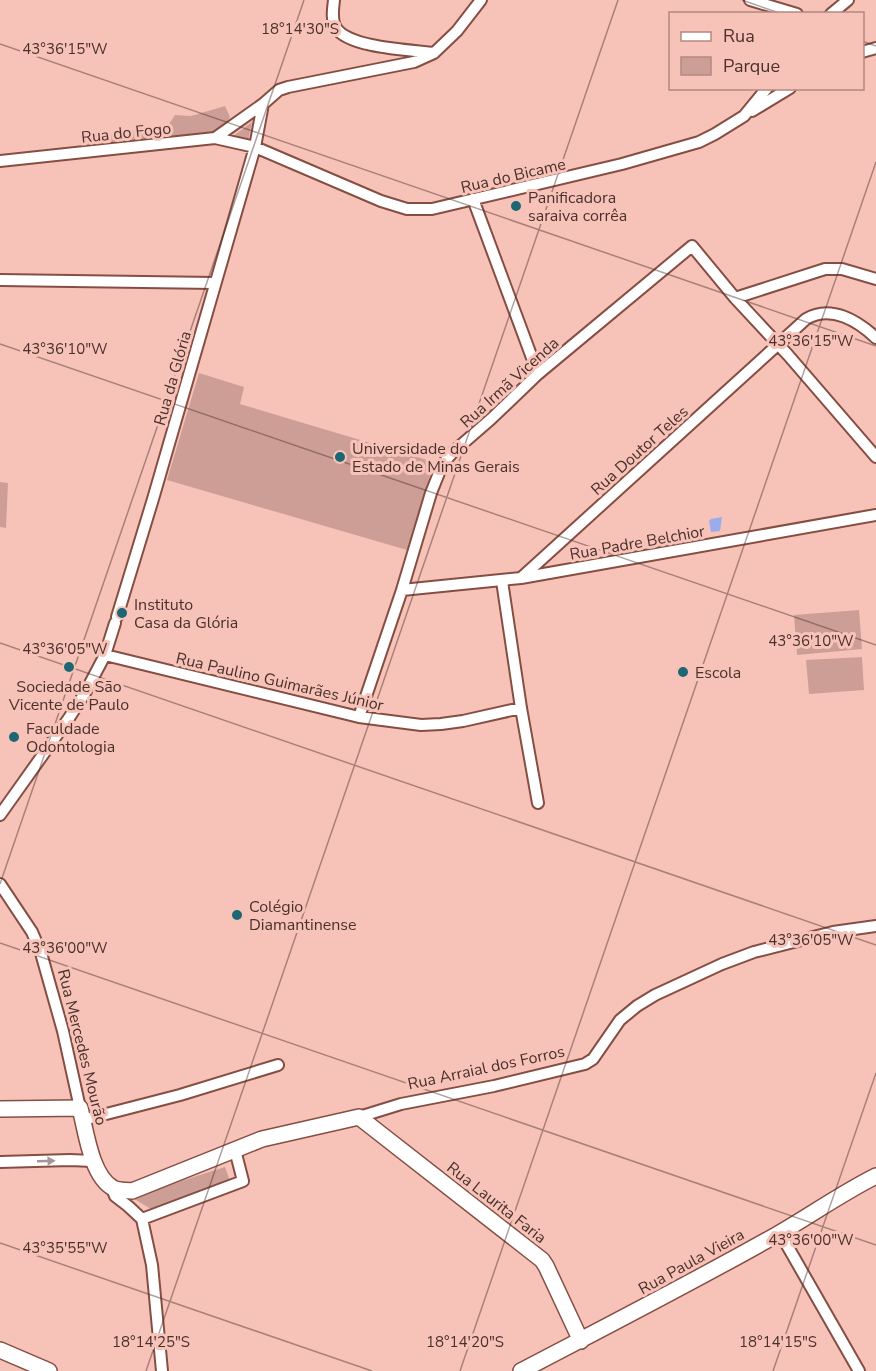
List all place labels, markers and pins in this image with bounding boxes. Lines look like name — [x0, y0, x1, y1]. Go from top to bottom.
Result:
place label: Panificadora saraiva corrêa — [528, 187, 627, 227]
marker: Panificadora saraiva corrêa — [509, 199, 523, 213]
place label: Universidade do Estado de Minas Gerais — [352, 438, 520, 478]
marker: Universidade do Estado de Minas Gerais — [333, 450, 347, 464]
place label: Instituto Casa da Glória — [134, 594, 238, 634]
marker: Instituto Casa da Glória — [115, 606, 129, 620]
marker: Sociedade São Vicente de Paulo — [62, 660, 76, 674]
place label: Escola — [695, 662, 741, 684]
marker: Escola — [676, 665, 690, 679]
place label: Sociedade São Vicente de Paulo — [8, 676, 129, 716]
place label: Faculdade Odontologia — [26, 718, 115, 758]
marker: Faculdade Odontologia — [7, 730, 21, 744]
place label: Colégio Diamantinense — [249, 896, 357, 936]
marker: Colégio Diamantinense — [230, 908, 244, 922]

